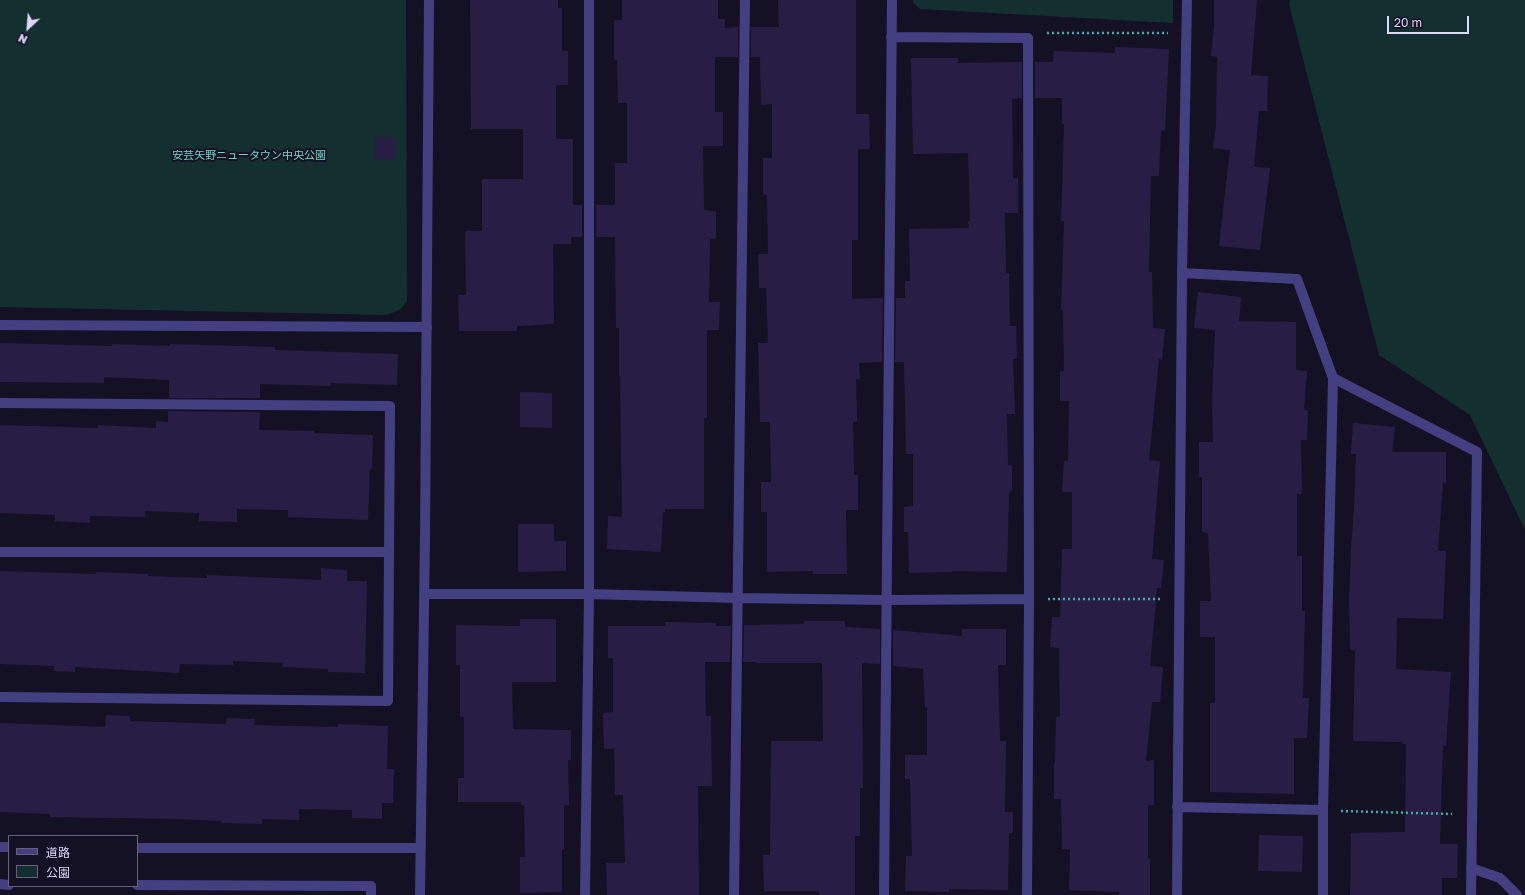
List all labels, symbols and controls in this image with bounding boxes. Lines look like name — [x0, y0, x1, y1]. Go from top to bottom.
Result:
north arrow — [8, 8, 48, 48]
scale bar — [1389, 8, 1471, 34]
text: 20 m — [1394, 15, 1422, 30]
text: N — [16, 32, 29, 47]
park label: 安芸矢野ニュータウン中央公園 — [172, 149, 326, 163]
legend — [8, 835, 138, 887]
text: 道路 — [46, 845, 70, 860]
text: 公園 — [46, 865, 70, 880]

